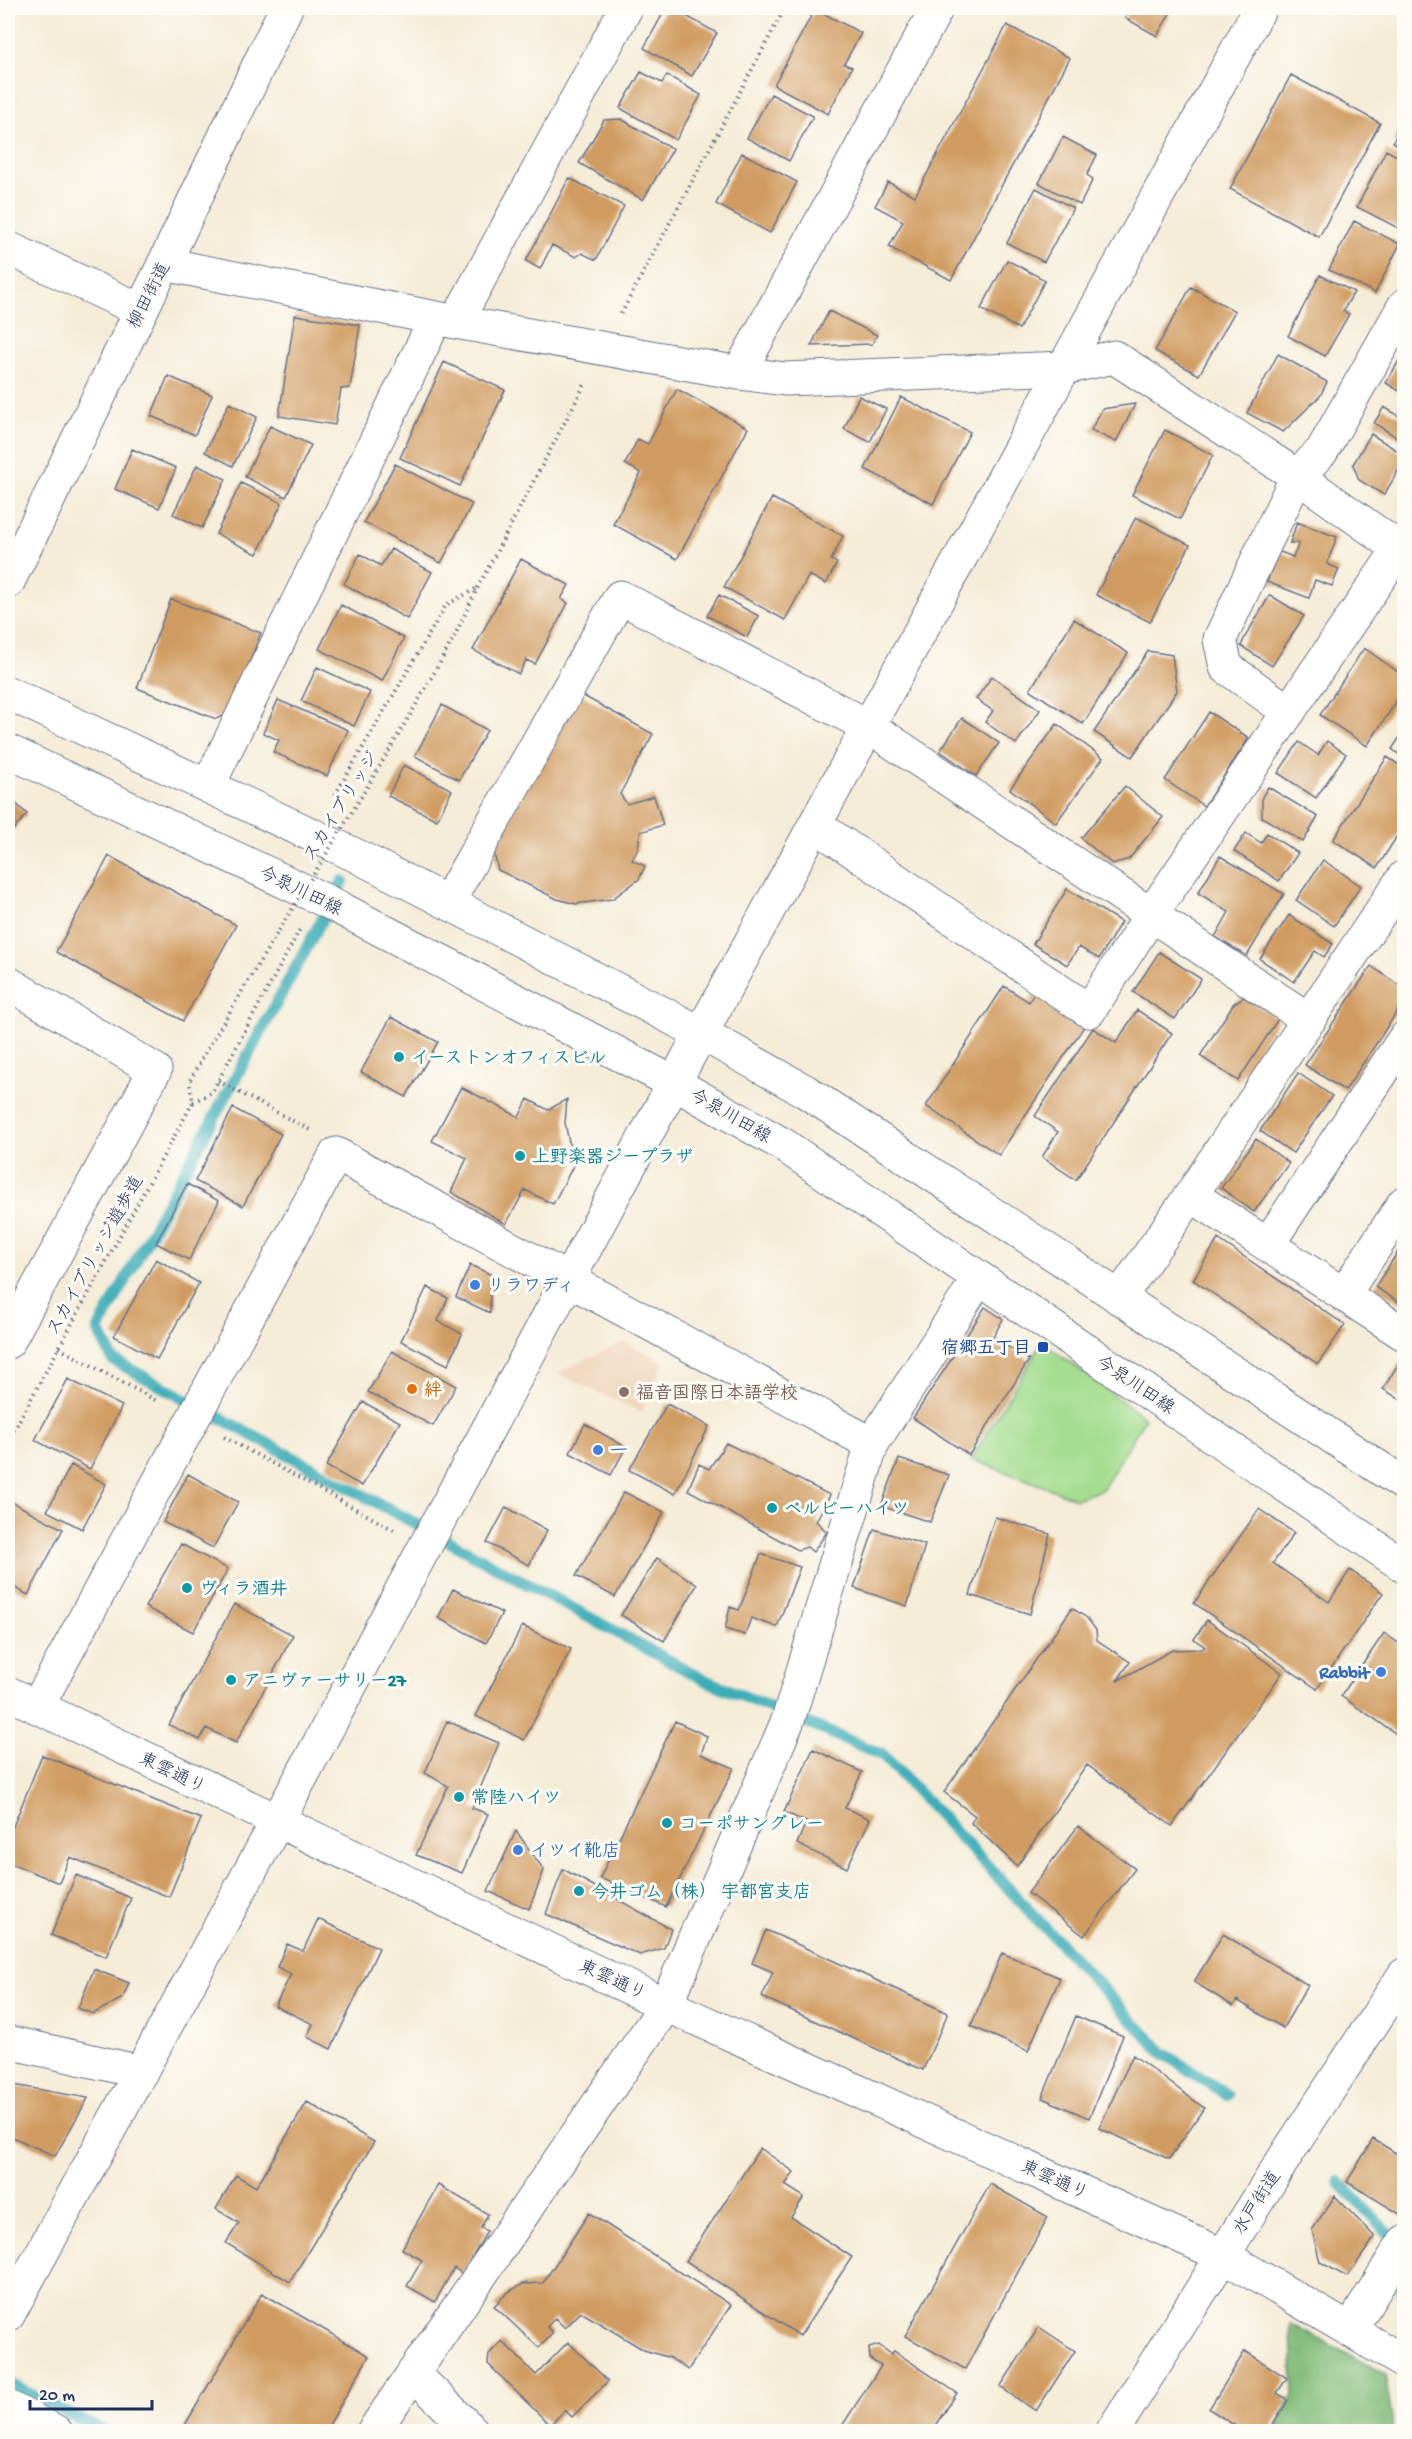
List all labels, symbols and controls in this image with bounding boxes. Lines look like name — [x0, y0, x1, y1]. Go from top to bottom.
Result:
street label: 柳田街道 — [124, 259, 176, 333]
street label: スカイブリッジ — [299, 748, 384, 866]
street label: 今泉川田線 — [255, 862, 345, 921]
place label: イーストンオフィスビル — [411, 1049, 606, 1070]
marker: イーストンオフィスビル — [392, 1050, 406, 1064]
street label: 今泉川田線 — [686, 1085, 774, 1149]
place label: 上野楽器ジープラザ — [532, 1147, 693, 1169]
marker: 上野楽器ジープラザ — [513, 1149, 527, 1163]
street label: スカイブリッジ遊歩道 — [42, 1172, 149, 1340]
place label: リラワディ — [487, 1277, 575, 1298]
marker: リラワディ — [468, 1278, 482, 1292]
place label: 宿郷五丁目 — [941, 1338, 1031, 1360]
marker: 宿郷五丁目 — [1036, 1340, 1050, 1354]
street label: 今泉川田線 — [1091, 1351, 1178, 1420]
place label: 絆 — [424, 1380, 442, 1402]
marker: 絆 — [405, 1382, 419, 1396]
place label: 福音国際日本語学校 — [636, 1383, 798, 1405]
marker: 福音国際日本語学校 — [617, 1385, 631, 1399]
place label: 一 — [610, 1442, 628, 1463]
marker: 一 — [591, 1443, 605, 1457]
place label: ベルビーハイツ — [784, 1500, 909, 1521]
marker: ベルビーハイツ — [765, 1501, 779, 1515]
place label: ヴィラ酒井 — [199, 1579, 287, 1601]
marker: ヴィラ酒井 — [180, 1581, 194, 1595]
place label: Rabbit — [1318, 1664, 1371, 1685]
marker: Rabbit — [1374, 1665, 1388, 1679]
place label: アニヴァーサリー27 — [243, 1672, 408, 1693]
marker: アニヴァーサリー27 — [224, 1673, 238, 1687]
street label: 東雲通り — [135, 1748, 209, 1799]
place label: 常陸ハイツ — [471, 1788, 561, 1810]
marker: 常陸ハイツ — [452, 1790, 466, 1804]
place label: コーポサングレー — [679, 1814, 824, 1836]
marker: コーポサングレー — [660, 1816, 674, 1830]
place label: イツイ靴店 — [530, 1841, 620, 1863]
marker: イツイ靴店 — [511, 1843, 525, 1857]
place label: 今井ゴム（株） 宇都宮支店 — [591, 1881, 811, 1904]
marker: 今井ゴム（株） 宇都宮支店 — [572, 1884, 586, 1898]
street label: 東雲通り — [575, 1956, 649, 2006]
street label: 東雲通り — [1017, 2156, 1092, 2206]
street label: 水戸街道 — [1229, 2167, 1287, 2239]
scale bar — [30, 2373, 152, 2411]
text: 20 m — [39, 2386, 75, 2407]

